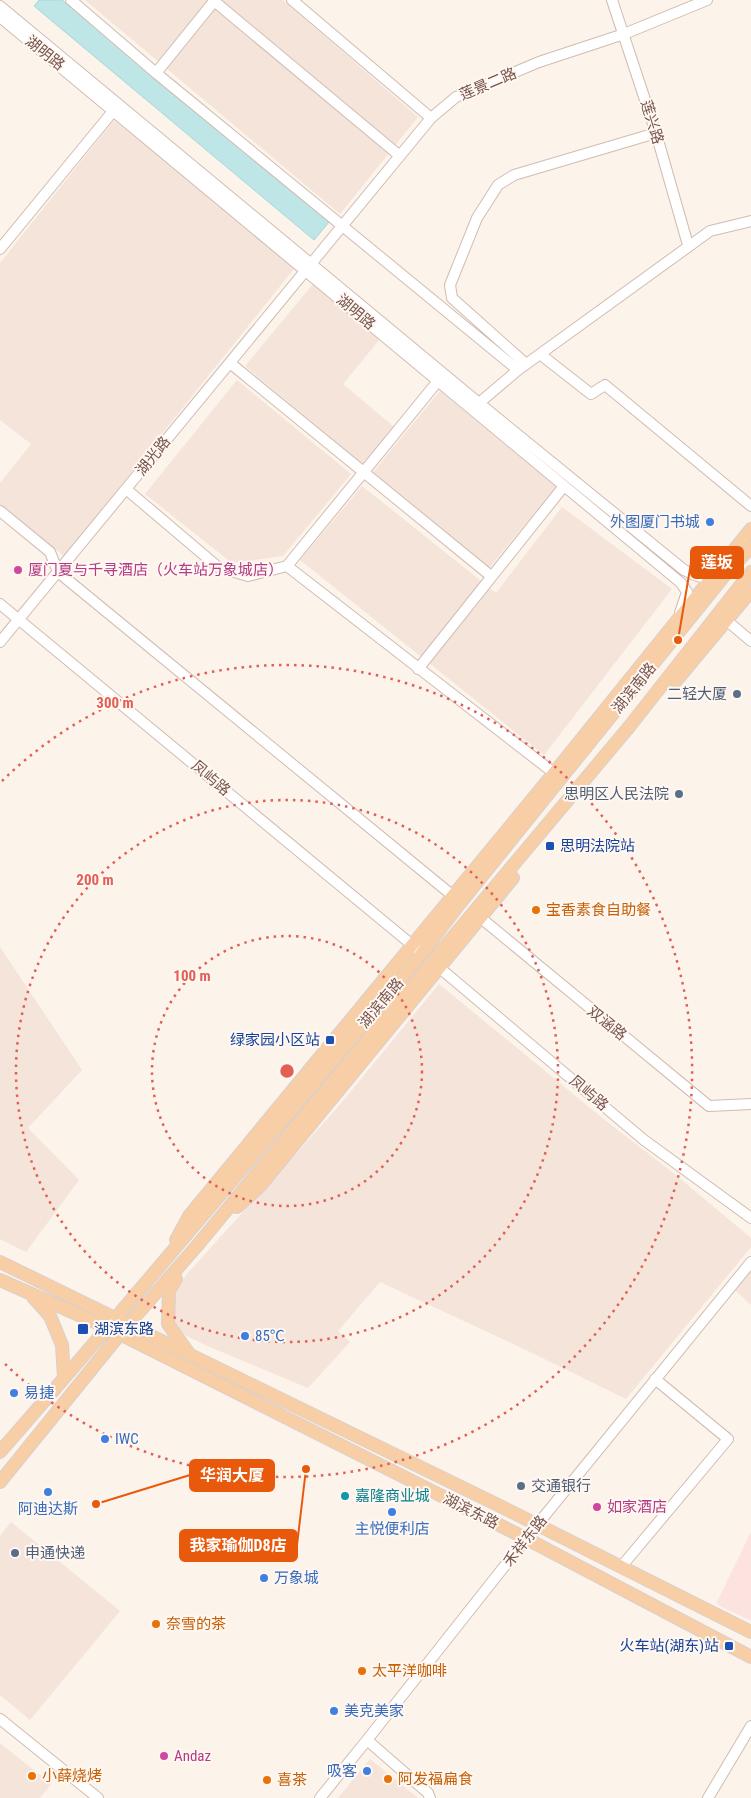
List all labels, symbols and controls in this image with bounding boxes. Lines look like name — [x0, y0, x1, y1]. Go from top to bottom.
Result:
street label: 湖明路 — [22, 32, 68, 74]
street label: 莲景二路 — [457, 64, 519, 104]
street label: 莲兴路 — [637, 98, 667, 146]
street label: 湖明路 — [333, 291, 379, 333]
street label: 湖光路 — [132, 433, 174, 479]
place label: 外图厦门书城 — [610, 513, 700, 531]
marker: 外图厦门书城 — [704, 516, 716, 528]
callout: 莲坂 — [691, 547, 743, 578]
text: 莲坂 — [701, 553, 733, 572]
place label: 厦门夏与千寻酒店（火车站万象城店） — [28, 561, 283, 579]
marker: 厦门夏与千寻酒店（火车站万象城店） — [12, 564, 24, 576]
street label: 湖滨南路 — [608, 659, 660, 717]
place label: 二轻大厦 — [667, 685, 727, 703]
marker: 二轻大厦 — [731, 688, 743, 700]
text: 300 m — [96, 694, 134, 712]
street label: 凤屿路 — [188, 757, 234, 799]
place label: 思明区人民法院 — [564, 785, 669, 803]
marker: 思明区人民法院 — [673, 788, 685, 800]
place label: 思明法院站 — [560, 837, 635, 855]
marker: 思明法院站 — [544, 840, 556, 852]
text: 200 m — [76, 871, 114, 889]
place label: 宝香素食自助餐 — [546, 901, 651, 919]
marker: 宝香素食自助餐 — [530, 904, 542, 916]
text: 100 m — [173, 967, 211, 985]
street label: 湖滨南路 — [355, 974, 407, 1032]
street label: 双涵路 — [584, 1002, 630, 1044]
place label: 绿家园小区站 — [230, 1031, 320, 1049]
marker: 绿家园小区站 — [324, 1034, 336, 1046]
centre of rings — [278, 1062, 296, 1080]
street label: 凤屿路 — [566, 1072, 612, 1114]
place label: 湖滨东路 — [94, 1320, 154, 1338]
marker: 湖滨东路 — [76, 1322, 90, 1336]
place label: 85℃ — [255, 1327, 285, 1345]
marker: 85℃ — [239, 1330, 251, 1342]
place label: 易捷 — [24, 1384, 54, 1402]
marker: 易捷 — [8, 1387, 20, 1399]
place label: IWC — [115, 1430, 139, 1448]
marker: IWC — [99, 1433, 111, 1445]
callout: 华润大厦 — [190, 1460, 274, 1491]
text: 华润大厦 — [200, 1466, 264, 1485]
place label: 交通银行 — [531, 1477, 591, 1495]
marker: 交通银行 — [515, 1480, 527, 1492]
marker: 阿迪达斯 — [42, 1486, 54, 1498]
place label: 嘉隆商业城 — [355, 1487, 430, 1505]
street label: 湖滨东路 — [440, 1489, 502, 1533]
marker: 嘉隆商业城 — [339, 1490, 351, 1502]
place label: 如家酒店 — [607, 1498, 667, 1516]
place label: 阿迪达斯 — [18, 1500, 78, 1518]
marker: 如家酒店 — [591, 1501, 603, 1513]
marker: 主悦便利店 — [386, 1506, 398, 1518]
street label: 禾祥东路 — [499, 1512, 551, 1570]
place label: 主悦便利店 — [354, 1520, 430, 1538]
callout: 我家瑜伽D8店 — [180, 1530, 297, 1561]
text: 我家瑜伽D8店 — [189, 1536, 287, 1555]
place label: 申通快递 — [25, 1544, 85, 1562]
marker: 申通快递 — [9, 1547, 21, 1559]
place label: 万象城 — [274, 1569, 319, 1587]
marker: 万象城 — [258, 1572, 270, 1584]
place label: 奈雪的茶 — [166, 1615, 226, 1633]
marker: 奈雪的茶 — [150, 1618, 162, 1630]
place label: 火车站(湖东)站 — [620, 1637, 719, 1655]
marker: 火车站(湖东)站 — [723, 1640, 735, 1652]
place label: 太平洋咖啡 — [372, 1662, 447, 1680]
marker: 太平洋咖啡 — [356, 1665, 368, 1677]
place label: 美克美家 — [344, 1702, 404, 1720]
marker: 美克美家 — [328, 1705, 340, 1717]
place label: Andaz — [174, 1747, 211, 1765]
marker: Andaz — [158, 1750, 170, 1762]
place label: 吸客 — [327, 1762, 357, 1780]
marker: 吸客 — [361, 1765, 373, 1777]
place label: 小薛烧烤 — [42, 1767, 102, 1785]
marker: 小薛烧烤 — [26, 1770, 38, 1782]
place label: 阿发福扁食 — [398, 1770, 473, 1788]
place label: 喜茶 — [277, 1771, 307, 1789]
marker: 阿发福扁食 — [382, 1773, 394, 1785]
marker: 喜茶 — [261, 1774, 273, 1786]

